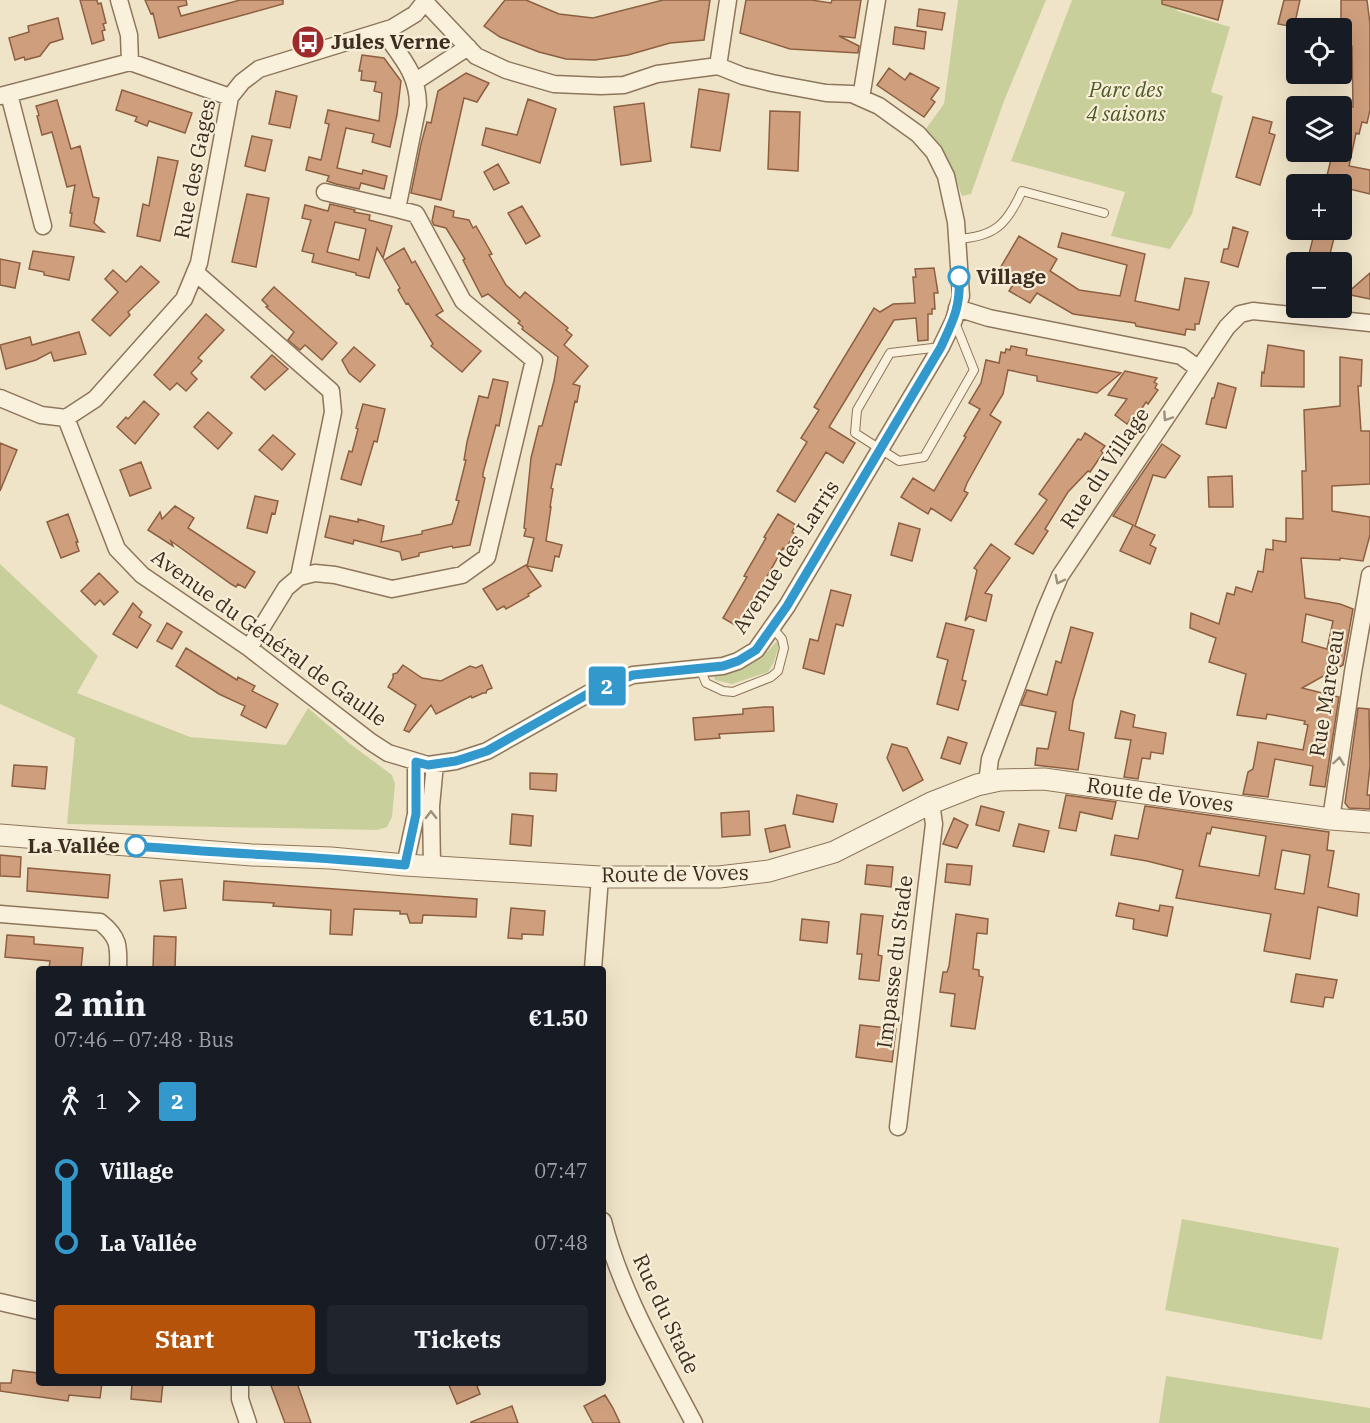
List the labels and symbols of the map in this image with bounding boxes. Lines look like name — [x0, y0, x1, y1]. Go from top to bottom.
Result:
bus stop icon: Jules Verne — [290, 24, 326, 60]
place label: Jules Verne — [331, 27, 451, 55]
park label: Parc des 4 saisons — [1086, 75, 1166, 127]
street label: Rue des Gages — [167, 97, 221, 241]
place label: Village — [976, 262, 1047, 290]
marker: Village — [948, 266, 970, 288]
street label: Rue du Village — [1053, 401, 1155, 533]
one-way arrow — [1163, 411, 1174, 422]
street label: Avenue des Larris — [725, 475, 845, 638]
street label: Avenue du Général de Gaulle — [146, 542, 393, 732]
one-way arrow — [1055, 574, 1067, 585]
street label: Rue Marceau — [1302, 627, 1350, 759]
line badge: 2 — [588, 666, 626, 706]
one-way arrow — [1332, 756, 1345, 765]
street label: Route de Voves — [1085, 770, 1235, 818]
one-way arrow — [425, 811, 437, 820]
place label: La Vallée — [27, 831, 120, 859]
marker: La Vallée — [125, 835, 147, 857]
street label: Route de Voves — [601, 858, 749, 888]
street label: Impasse du Stade — [869, 874, 919, 1050]
street label: Rue du Stade — [627, 1249, 707, 1378]

